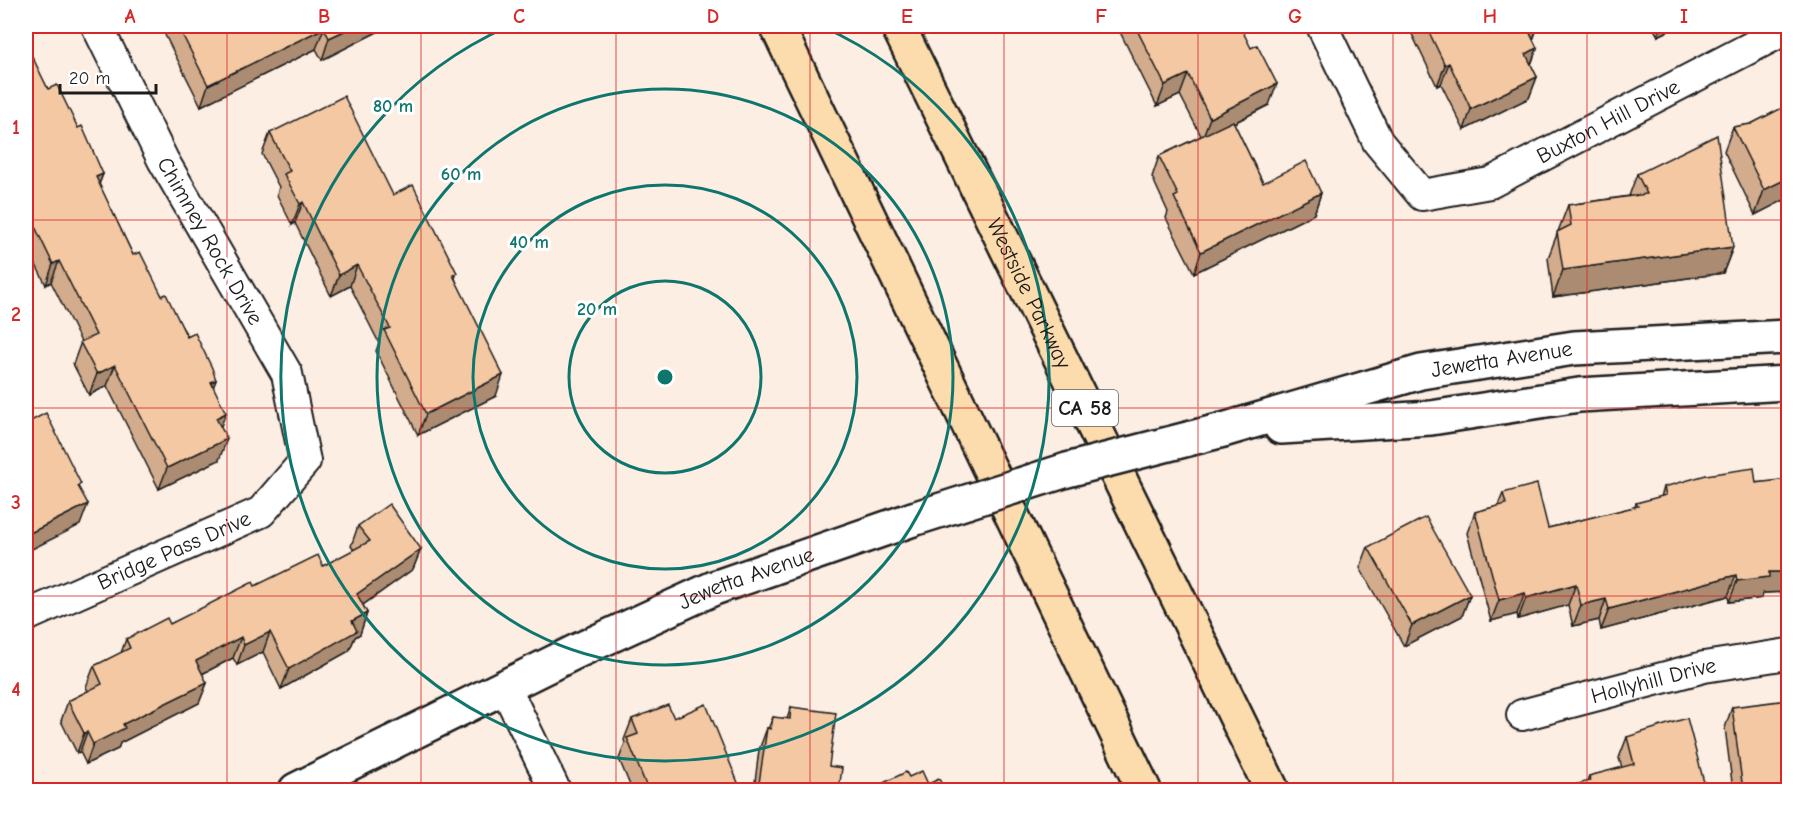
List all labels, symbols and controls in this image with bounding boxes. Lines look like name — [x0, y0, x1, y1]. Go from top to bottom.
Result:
text: A — [124, 5, 136, 28]
text: B — [318, 5, 330, 28]
text: C — [513, 5, 525, 28]
text: D — [707, 5, 719, 28]
text: E — [901, 5, 913, 28]
text: F — [1095, 5, 1107, 28]
text: G — [1288, 5, 1302, 28]
text: H — [1483, 5, 1497, 28]
text: I — [1680, 5, 1688, 28]
scale bar — [60, 57, 156, 95]
text: 20 m — [69, 68, 110, 89]
street label: Buxton Hill Drive — [1532, 74, 1684, 169]
text: 80 m — [373, 96, 413, 117]
text: 1 — [12, 116, 20, 139]
street label: Chimney Rock Drive — [151, 153, 269, 329]
text: 60 m — [441, 164, 481, 185]
street label: Westside Parkway — [981, 214, 1077, 373]
text: 40 m — [509, 232, 549, 253]
text: 20 m — [577, 299, 617, 320]
text: 2 — [11, 303, 21, 326]
street label: Jewetta Avenue — [1429, 335, 1574, 383]
centre of rings — [655, 367, 675, 387]
road number: CA 58 — [1052, 390, 1118, 426]
text: 3 — [11, 491, 21, 514]
street label: Bridge Pass Drive — [93, 505, 255, 596]
street label: Jewetta Avenue — [674, 541, 817, 616]
street label: Hollyhill Drive — [1588, 652, 1718, 709]
text: 4 — [11, 678, 21, 701]

